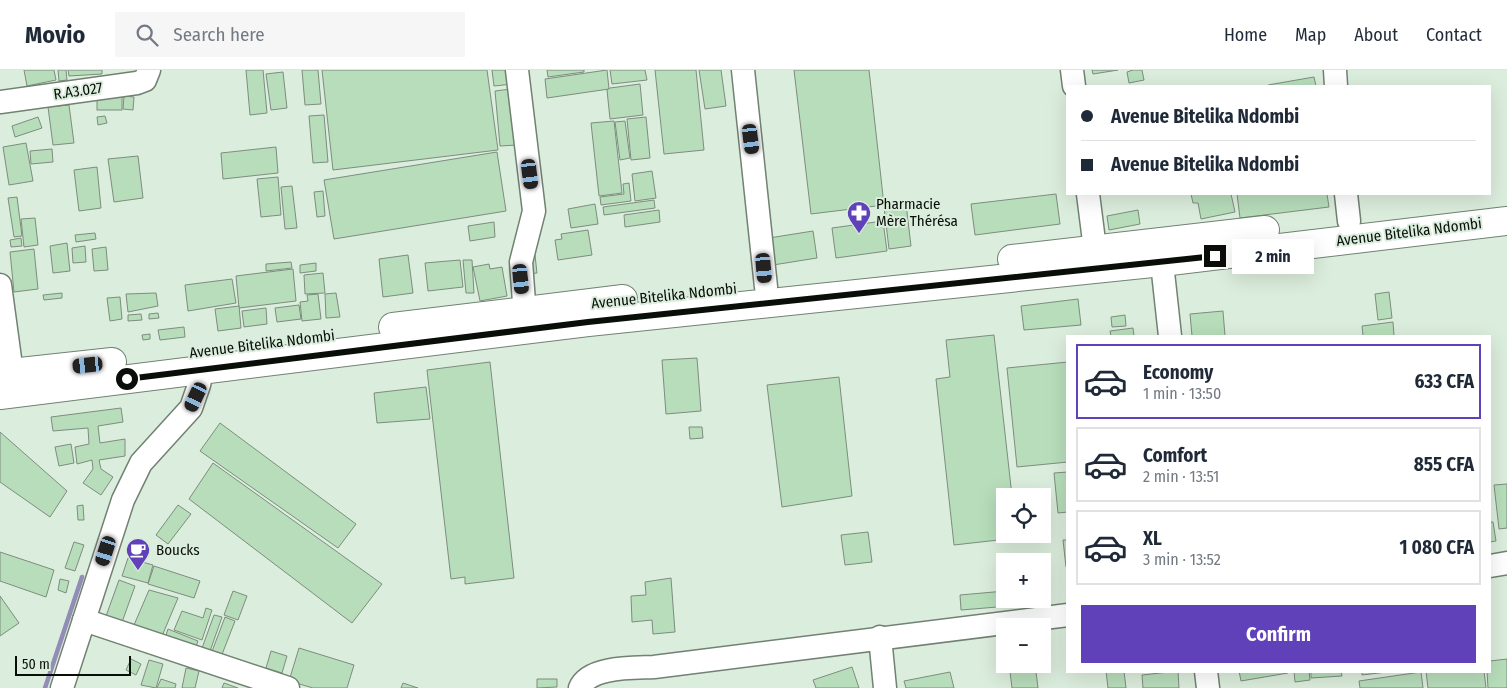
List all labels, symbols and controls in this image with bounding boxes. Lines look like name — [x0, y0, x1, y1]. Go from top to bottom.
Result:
search box — [115, 12, 465, 57]
text: Movio — [25, 21, 85, 49]
icon: search — [133, 21, 161, 49]
text: Search here — [173, 23, 265, 46]
text: Home — [1224, 24, 1267, 46]
text: Map — [1295, 24, 1326, 46]
text: About — [1354, 24, 1398, 46]
text: Contact — [1426, 24, 1482, 46]
street label: R.A3.027 — [52, 79, 104, 103]
text: Avenue Bitelika Ndombi — [1111, 105, 1299, 128]
car — [741, 123, 760, 155]
text: Avenue Bitelika Ndombi — [1111, 153, 1299, 176]
car — [520, 158, 539, 190]
place label: Pharmacie Mère Thérésa — [876, 195, 958, 230]
pharmacy icon: Pharmacie Mère Thérésa — [846, 200, 872, 234]
street label: Avenue Bitelika Ndombi — [1335, 214, 1483, 250]
callout: 2 min — [1232, 238, 1315, 274]
route end — [1204, 245, 1226, 267]
text: 2 min — [1255, 247, 1291, 266]
car — [755, 252, 772, 284]
car — [511, 263, 530, 295]
street label: Avenue Bitelika Ndombi — [590, 279, 738, 313]
street label: Avenue Bitelika Ndombi — [188, 326, 336, 362]
car — [72, 356, 103, 374]
icon: car — [1083, 359, 1128, 404]
text: Economy — [1143, 361, 1213, 384]
route start — [116, 368, 138, 390]
text: 633 CFA — [1415, 370, 1474, 393]
car — [182, 380, 209, 414]
text: 1 min · 13:50 — [1143, 384, 1221, 403]
icon: car — [1083, 442, 1128, 487]
text: Comfort — [1143, 444, 1207, 467]
text: 855 CFA — [1414, 453, 1474, 476]
text: 2 min · 13:51 — [1143, 467, 1219, 486]
map controls — [996, 488, 1051, 673]
button: locate — [996, 488, 1051, 543]
icon: car — [1083, 525, 1128, 570]
text: XL — [1143, 527, 1162, 550]
car — [94, 534, 117, 568]
text: 1 080 CFA — [1400, 536, 1474, 559]
cafe icon: Boucks — [125, 537, 151, 571]
place label: Boucks — [156, 541, 200, 559]
text: 3 min · 13:52 — [1143, 550, 1221, 569]
button: + — [996, 553, 1051, 608]
button: Confirm — [1081, 605, 1476, 663]
button: − — [996, 618, 1051, 673]
scale bar — [15, 653, 131, 676]
text: 50 m — [22, 656, 50, 673]

